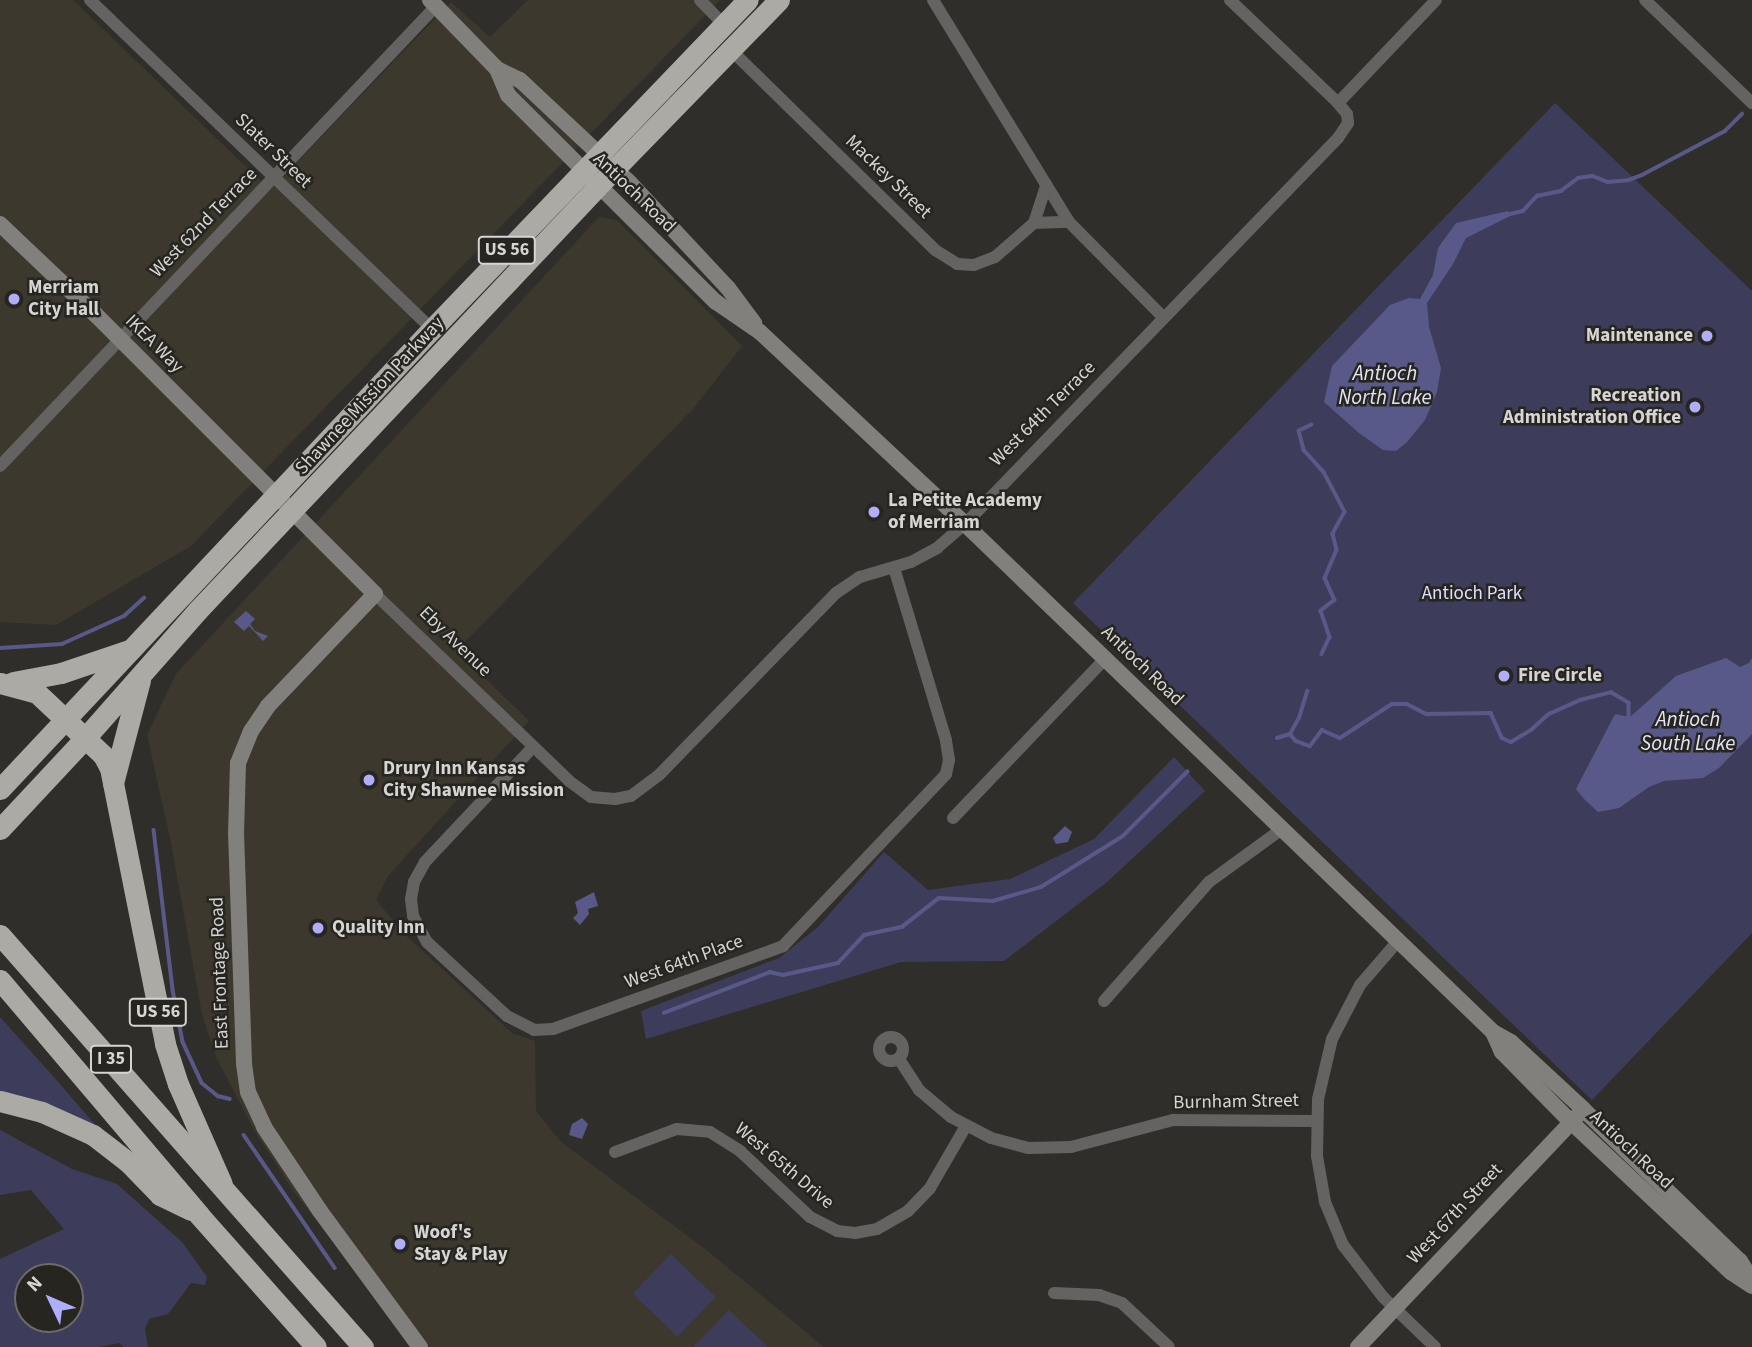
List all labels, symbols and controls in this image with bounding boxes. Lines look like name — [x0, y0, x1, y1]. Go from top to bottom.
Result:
street label: Slater Street — [230, 109, 316, 193]
street label: Mackey Street — [840, 130, 936, 224]
street label: Antioch Road — [588, 148, 680, 238]
street label: West 62nd Terrace — [146, 163, 262, 283]
road number: US 56 — [477, 236, 537, 264]
place label: Merriam City Hall — [28, 277, 99, 321]
marker: Merriam City Hall — [6, 291, 22, 307]
street label: IKEA Way — [120, 310, 188, 378]
street label: Shawnee Mission Parkway — [291, 312, 449, 480]
place label: Maintenance — [1586, 325, 1693, 347]
marker: Maintenance — [1699, 328, 1715, 344]
street label: West 64th Terrace — [985, 356, 1101, 472]
water label: Antioch North Lake — [1338, 360, 1432, 410]
place label: Recreation Administration Office — [1503, 385, 1681, 429]
marker: Recreation Administration Office — [1687, 399, 1703, 415]
place label: La Petite Academy of Merriam — [888, 490, 1042, 534]
marker: La Petite Academy of Merriam — [866, 504, 882, 520]
park label: Antioch Park — [1422, 583, 1522, 605]
street label: Eby Avenue — [414, 602, 496, 682]
street label: Antioch Road — [1096, 621, 1188, 711]
place label: Fire Circle — [1518, 665, 1602, 687]
marker: Fire Circle — [1496, 668, 1512, 684]
water label: Antioch South Lake — [1641, 706, 1735, 756]
place label: Drury Inn Kansas City Shawnee Mission — [383, 758, 564, 802]
marker: Drury Inn Kansas City Shawnee Mission — [361, 772, 377, 788]
street label: East Frontage Road — [206, 896, 234, 1050]
place label: Quality Inn — [332, 917, 425, 939]
marker: Quality Inn — [310, 920, 326, 936]
street label: West 64th Place — [622, 930, 746, 994]
road number: US 56 — [128, 998, 188, 1027]
road number: I 35 — [88, 1044, 134, 1074]
street label: Burnham Street — [1173, 1090, 1299, 1114]
street label: Antioch Road — [1585, 1106, 1677, 1194]
street label: West 65th Drive — [730, 1118, 838, 1214]
street label: West 67th Street — [1403, 1159, 1507, 1269]
place label: Woof's Stay & Play — [414, 1222, 508, 1266]
marker: Woof's Stay & Play — [392, 1236, 408, 1252]
north arrow — [14, 1263, 84, 1333]
text: N — [21, 1271, 49, 1298]

